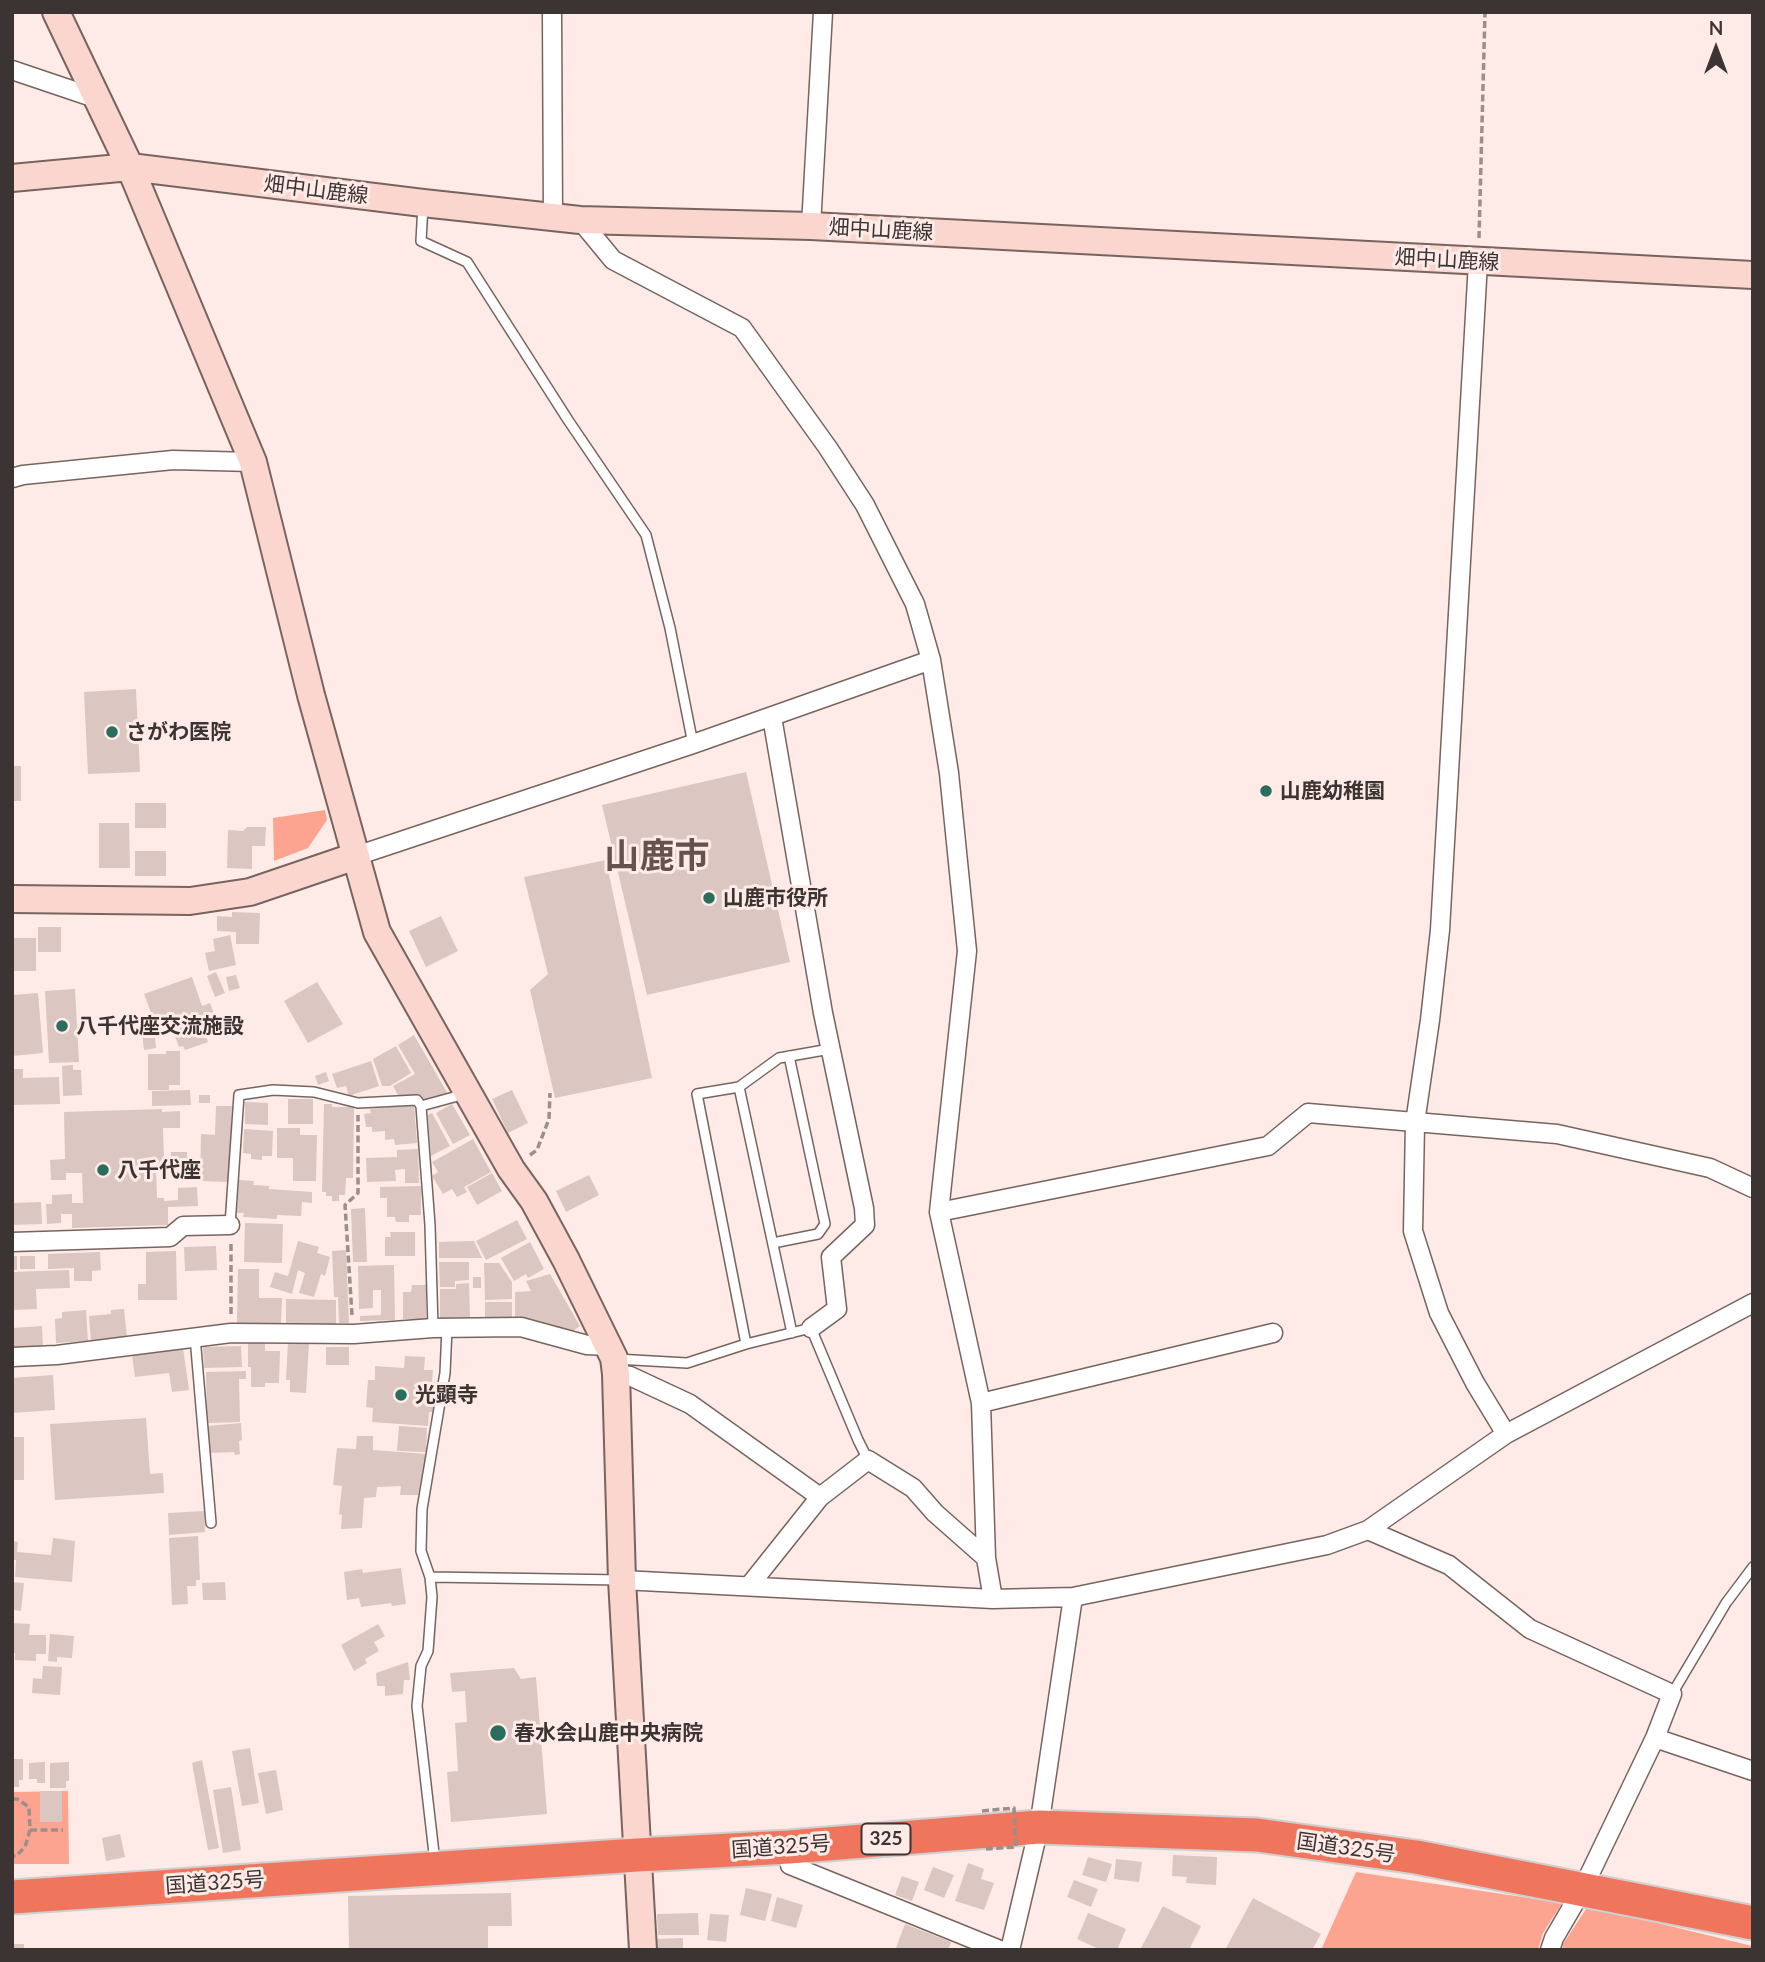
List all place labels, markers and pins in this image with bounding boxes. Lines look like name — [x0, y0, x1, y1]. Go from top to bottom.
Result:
place label: さがわ医院 — [126, 719, 231, 745]
marker: さがわ医院 — [104, 724, 120, 740]
place label: 山鹿幼稚園 — [1280, 778, 1385, 804]
marker: 山鹿幼稚園 — [1258, 783, 1274, 799]
place label: 山鹿市役所 — [723, 885, 828, 911]
marker: 山鹿市役所 — [701, 890, 717, 906]
place label: 八千代座交流施設 — [76, 1013, 244, 1039]
marker: 八千代座交流施設 — [54, 1018, 70, 1034]
place label: 八千代座 — [117, 1157, 201, 1183]
marker: 八千代座 — [95, 1162, 111, 1178]
place label: 光顕寺 — [415, 1382, 478, 1408]
marker: 光顕寺 — [393, 1387, 409, 1403]
place label: 春水会山鹿中央病院 — [514, 1720, 703, 1746]
marker: 春水会山鹿中央病院 — [488, 1723, 508, 1743]

